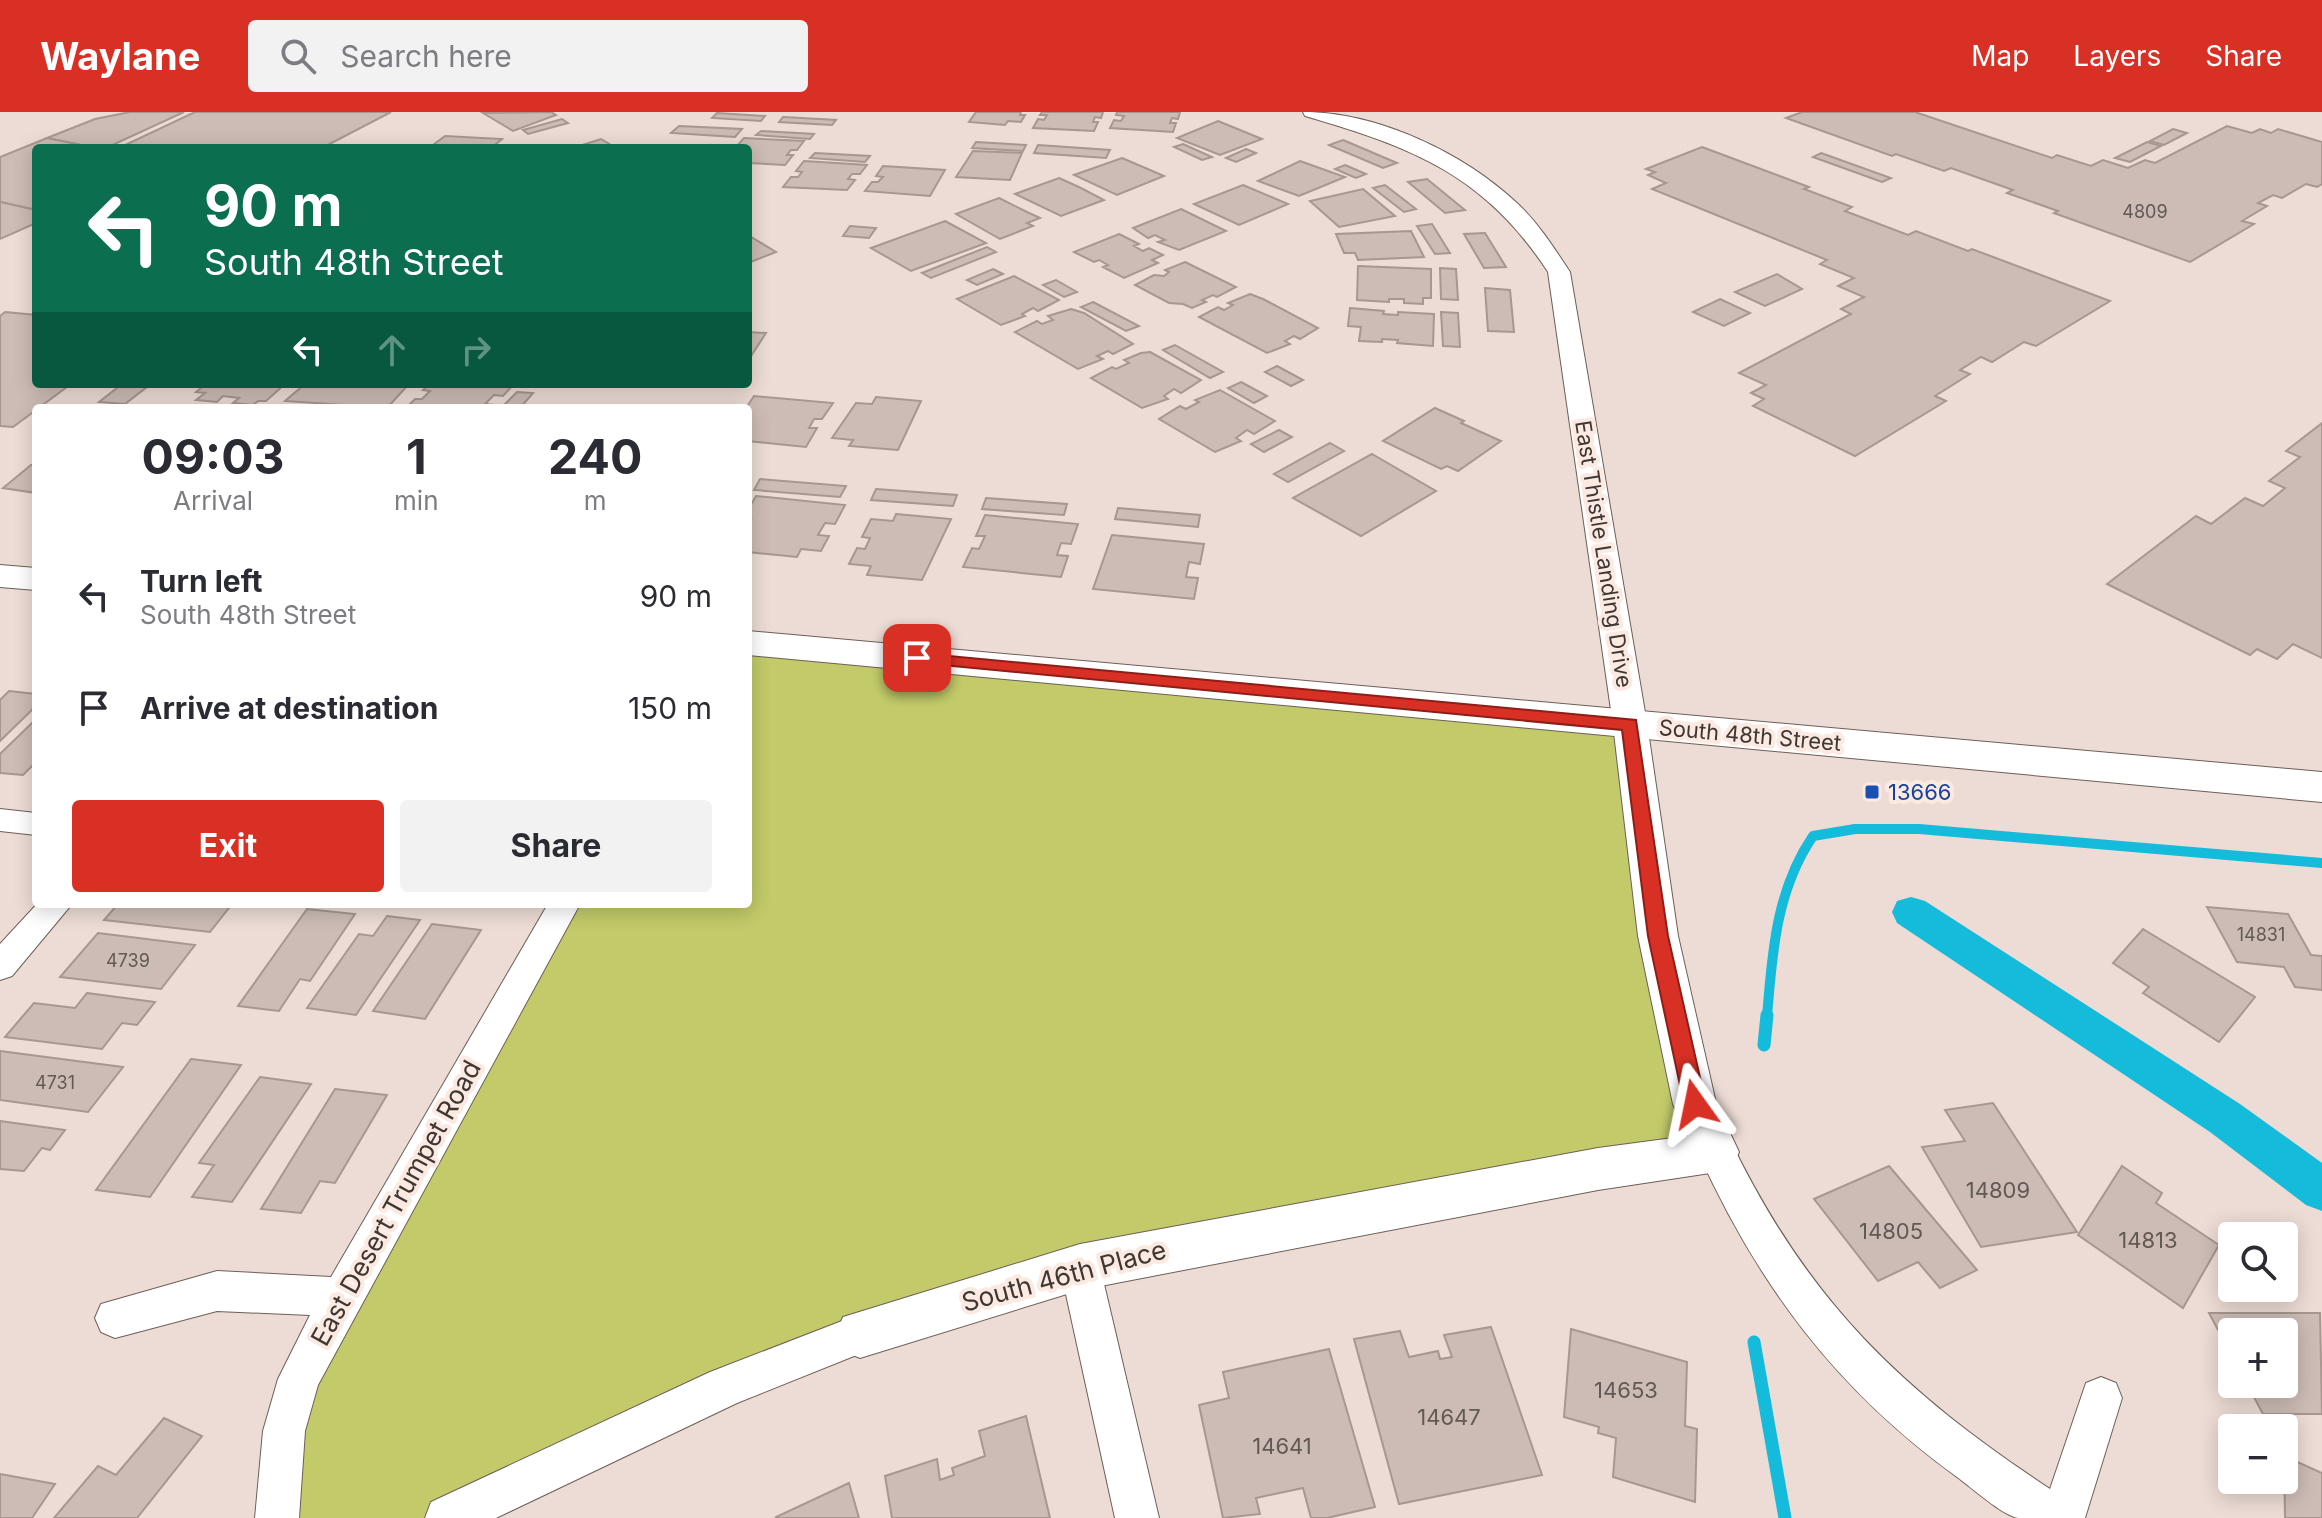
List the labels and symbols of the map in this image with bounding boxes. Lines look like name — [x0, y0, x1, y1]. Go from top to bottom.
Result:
house number: 4809 — [2122, 201, 2168, 222]
street label: East Thistle Landing Drive — [1570, 419, 1638, 689]
pin — [883, 624, 951, 692]
street label: South 48th Street — [1658, 714, 1842, 756]
place label: 13666 — [1888, 779, 1951, 805]
marker: 13666 — [1863, 783, 1881, 801]
house number: 14831 — [2237, 924, 2285, 945]
house number: 4739 — [106, 950, 150, 971]
street label: East Desert Trumpet Road — [304, 1055, 487, 1351]
position arrow — [1653, 1062, 1737, 1146]
house number: 4731 — [35, 1072, 75, 1093]
house number: 14809 — [1966, 1177, 2030, 1203]
house number: 14805 — [1859, 1218, 1923, 1244]
house number: 14813 — [2118, 1227, 2178, 1253]
street label: South 46th Place — [958, 1233, 1170, 1318]
house number: 14653 — [1594, 1377, 1658, 1403]
house number: 14647 — [1417, 1404, 1481, 1430]
house number: 14641 — [1252, 1433, 1312, 1459]

